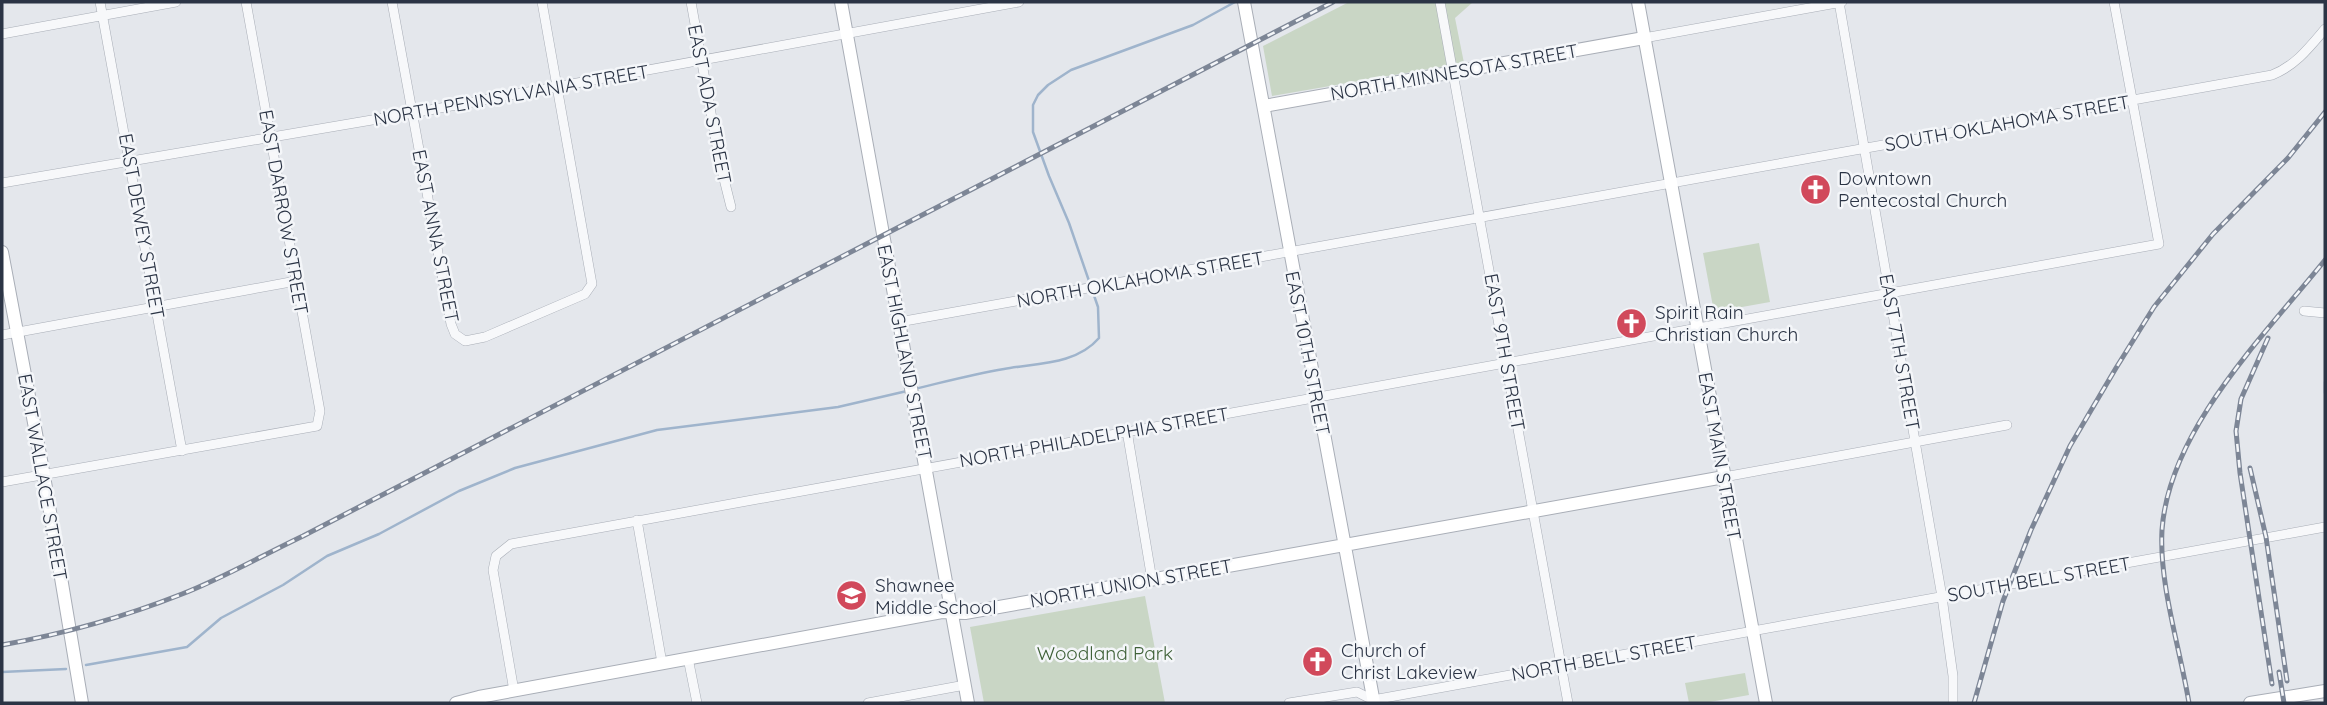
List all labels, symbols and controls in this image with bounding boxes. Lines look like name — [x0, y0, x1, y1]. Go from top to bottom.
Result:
street label: EAST ADA STREET — [683, 22, 737, 186]
street label: NORTH MINNESOTA STREET — [1328, 38, 1580, 106]
street label: NORTH PENNSYLVANIA STREET — [371, 59, 651, 131]
street label: SOUTH OKLAHOMA STREET — [1883, 90, 2131, 156]
street label: EAST DARROW STREET — [254, 108, 314, 316]
street label: EAST DEWEY STREET — [114, 131, 170, 321]
street label: EAST ANNA STREET — [407, 147, 465, 325]
place label: Downtown Pentecostal Church — [1838, 166, 2007, 212]
church icon: Downtown Pentecostal Church — [1798, 172, 1832, 206]
street label: EAST HIGHLAND STREET — [872, 242, 938, 462]
street label: NORTH OKLAHOMA STREET — [1015, 245, 1265, 313]
street label: EAST 10TH STREET — [1280, 269, 1336, 437]
street label: EAST 9TH STREET — [1479, 271, 1531, 433]
street label: EAST 7TH STREET — [1874, 272, 1926, 432]
place label: Spirit Rain Christian Church — [1655, 300, 1798, 346]
church icon: Spirit Rain Christian Church — [1615, 306, 1649, 340]
street label: EAST MAIN STREET — [1693, 370, 1747, 542]
street label: EAST WALLACE STREET — [13, 372, 73, 582]
street label: NORTH PHILADELPHIA STREET — [957, 401, 1231, 473]
street label: SOUTH BELL STREET — [1946, 551, 2132, 607]
street label: NORTH UNION STREET — [1028, 553, 1234, 613]
place label: Shawnee Middle School — [875, 573, 997, 619]
school or university icon: Shawnee Middle School — [835, 579, 869, 613]
street label: NORTH BELL STREET — [1509, 630, 1699, 686]
place label: Church of Christ Lakeview — [1341, 638, 1477, 684]
park label: Woodland Park — [1037, 641, 1173, 665]
church icon: Church of Christ Lakeview — [1301, 644, 1335, 678]

